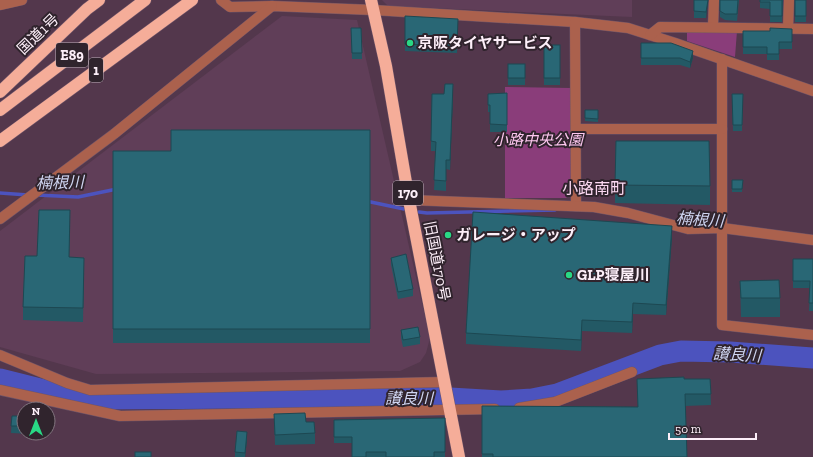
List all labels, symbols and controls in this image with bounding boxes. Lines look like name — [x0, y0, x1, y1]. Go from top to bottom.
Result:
street label: 国道1号 — [13, 10, 63, 58]
place label: 京阪タイヤサービス — [418, 34, 553, 52]
marker: 京阪タイヤサービス — [405, 38, 415, 48]
road number: E89 — [56, 43, 88, 67]
road number: 1 — [89, 58, 103, 82]
park label: 小路中央公園 — [493, 131, 585, 149]
water label: 楠根川 — [36, 173, 86, 192]
district label: 小路南町 — [562, 179, 626, 198]
road number: 170 — [393, 181, 423, 205]
water label: 楠根川 — [675, 208, 727, 231]
street label: 旧国道170号 — [420, 219, 454, 303]
place label: ガレージ・アップ — [456, 226, 576, 244]
marker: ガレージ・アップ — [443, 230, 453, 240]
place label: GLP寝屋川 — [577, 266, 650, 284]
marker: GLP寝屋川 — [564, 270, 574, 280]
water label: 讃良川 — [713, 344, 763, 365]
water label: 讃良川 — [385, 389, 435, 408]
north arrow — [16, 401, 56, 441]
text: N — [32, 405, 41, 418]
scale bar — [669, 415, 756, 441]
text: 50 m — [675, 422, 702, 436]

